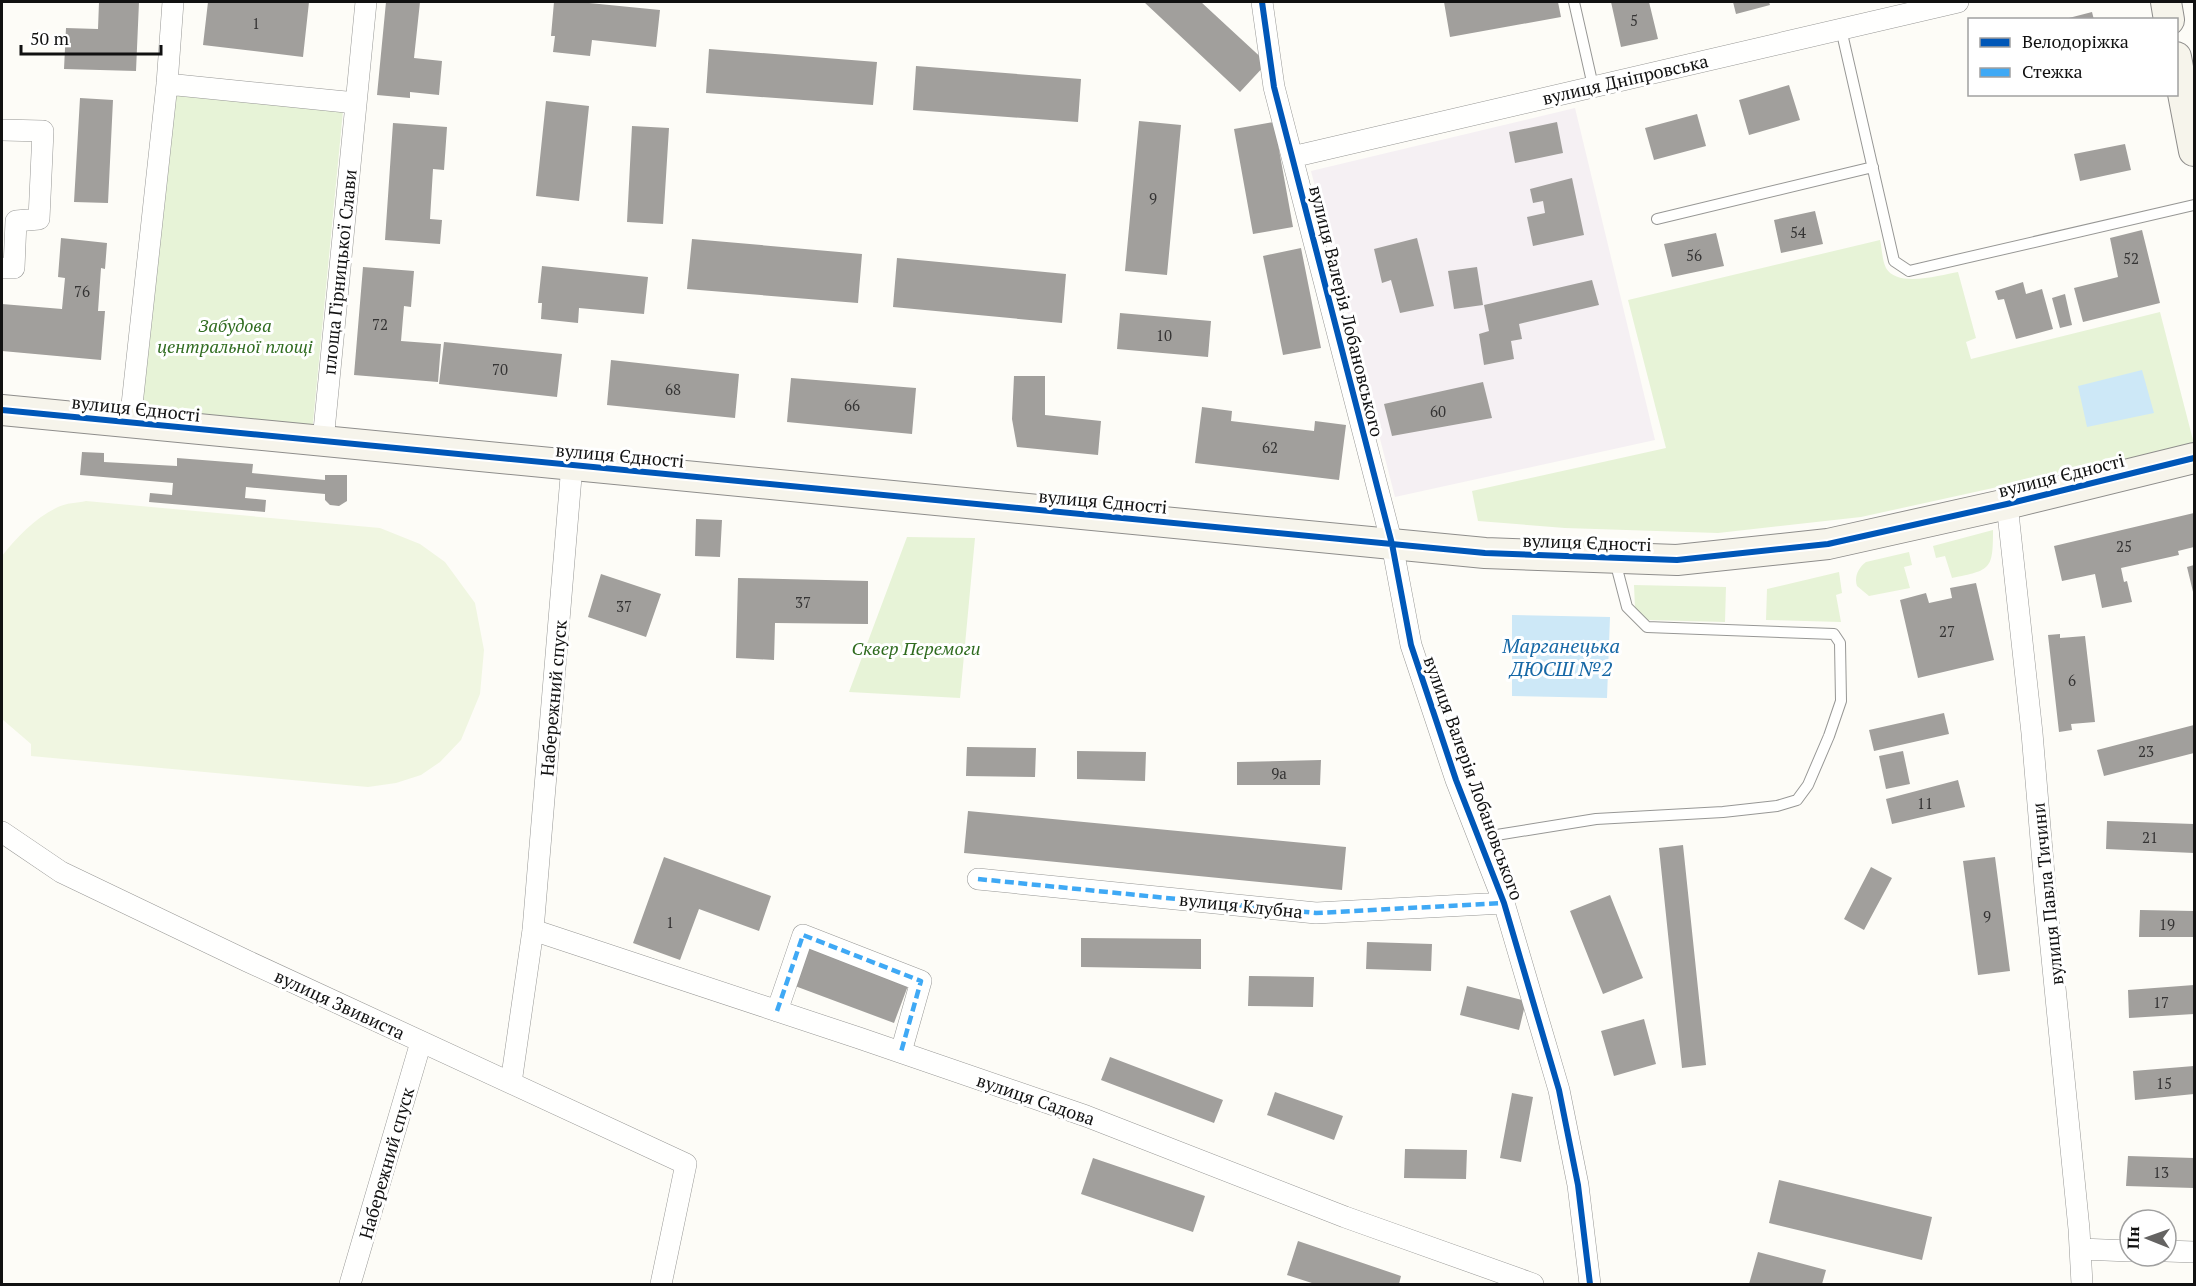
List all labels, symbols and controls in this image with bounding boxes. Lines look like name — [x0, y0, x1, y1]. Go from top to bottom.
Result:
house number: 5 — [1630, 10, 1638, 30]
house number: 1 — [252, 13, 260, 33]
scale bar — [21, 18, 160, 56]
legend — [1968, 18, 2178, 96]
text: 50 m — [30, 26, 70, 50]
text: Велодоріжка — [2022, 29, 2129, 53]
street label: вулиця Дніпровська — [1540, 48, 1710, 110]
text: Стежка — [2022, 59, 2083, 83]
street label: площа Гірницької Слави — [316, 168, 362, 376]
street label: вулиця Валерія Лобановського — [1304, 183, 1390, 439]
house number: 9 — [1149, 188, 1157, 208]
house number: 54 — [1790, 222, 1806, 242]
house number: 56 — [1686, 245, 1702, 265]
house number: 52 — [2123, 248, 2139, 268]
house number: 76 — [74, 281, 90, 301]
park label: Забудова центральної площі — [157, 313, 313, 358]
house number: 72 — [372, 314, 388, 334]
house number: 10 — [1156, 325, 1172, 345]
house number: 70 — [492, 359, 508, 379]
house number: 68 — [665, 379, 681, 399]
street label: вулиця Єдності — [70, 389, 202, 427]
house number: 66 — [844, 395, 860, 415]
house number: 60 — [1430, 401, 1446, 421]
street label: вулиця Єдності — [555, 437, 685, 473]
house number: 62 — [1262, 437, 1278, 457]
street label: вулиця Єдності — [1995, 448, 2127, 502]
street label: вулиця Єдності — [1038, 483, 1168, 519]
street label: вулиця Єдності — [1522, 528, 1652, 556]
house number: 25 — [2116, 536, 2132, 556]
house number: 37 — [795, 592, 811, 612]
house number: 37 — [616, 596, 632, 616]
street label: Набережний спуск — [534, 619, 572, 777]
house number: 27 — [1939, 621, 1955, 641]
water label: Марганецька ДЮСШ №2 — [1501, 632, 1620, 682]
park label: Сквер Перемоги — [851, 636, 981, 660]
street label: вулиця Валерія Лобановського — [1419, 653, 1529, 903]
house number: 6 — [2068, 670, 2076, 690]
house number: 23 — [2138, 741, 2154, 761]
house number: 9а — [1271, 763, 1287, 783]
house number: 11 — [1917, 793, 1933, 813]
street label: вулиця Павла Тичини — [2025, 802, 2069, 986]
house number: 21 — [2142, 827, 2158, 847]
street label: вулиця Клубна — [1178, 887, 1304, 923]
house number: 9 — [1983, 906, 1991, 926]
house number: 1 — [666, 912, 674, 932]
house number: 19 — [2159, 914, 2175, 934]
street label: вулиця Звивиста — [271, 963, 409, 1045]
house number: 17 — [2153, 992, 2169, 1012]
street label: вулиця Садова — [974, 1068, 1098, 1130]
house number: 15 — [2156, 1073, 2172, 1093]
street label: Набережний спуск — [353, 1084, 419, 1242]
house number: 13 — [2153, 1162, 2169, 1182]
north arrow — [2118, 1208, 2178, 1268]
text: Пн — [2122, 1226, 2144, 1249]

